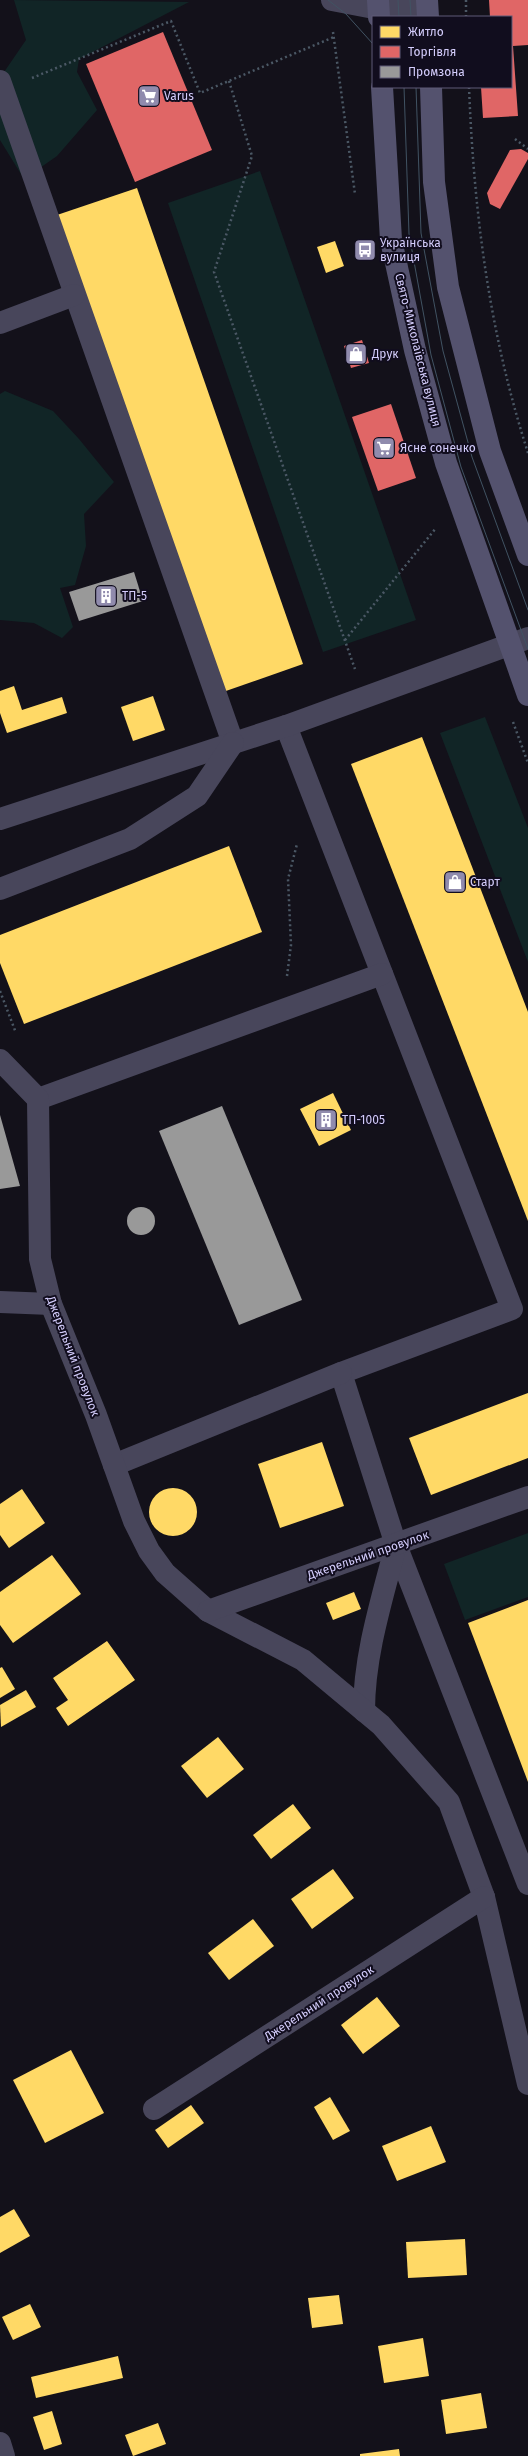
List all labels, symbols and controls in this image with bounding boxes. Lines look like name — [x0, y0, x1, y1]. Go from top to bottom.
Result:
legend — [372, 16, 512, 88]
text: Житло — [408, 25, 444, 39]
text: Торгівля — [408, 45, 456, 59]
text: Промзона — [408, 65, 465, 79]
supermarket icon: Varus — [136, 83, 162, 109]
place label: Varus — [164, 89, 194, 103]
place label: Українська вулиця — [380, 236, 441, 264]
bus stop icon: Українська вулиця — [352, 237, 378, 263]
street label: Свято-Миколаївська вулиця — [392, 272, 444, 428]
shop icon: Друк — [343, 341, 369, 367]
place label: Друк — [371, 347, 399, 361]
supermarket icon: Ясне сонечко — [371, 435, 397, 461]
place label: Ясне сонечко — [400, 441, 476, 455]
building icon: ТП-5 — [93, 583, 119, 609]
place label: ТП-5 — [122, 589, 147, 603]
shop icon: Старт — [442, 869, 468, 895]
place label: Старт — [470, 875, 500, 889]
building icon: ТП-1005 — [313, 1107, 339, 1133]
place label: ТП-1005 — [342, 1113, 385, 1127]
street label: Джерельний провулок — [43, 1293, 103, 1419]
street label: Джерельний провулок — [305, 1527, 431, 1583]
street label: Джерельний провулок — [261, 1962, 377, 2044]

